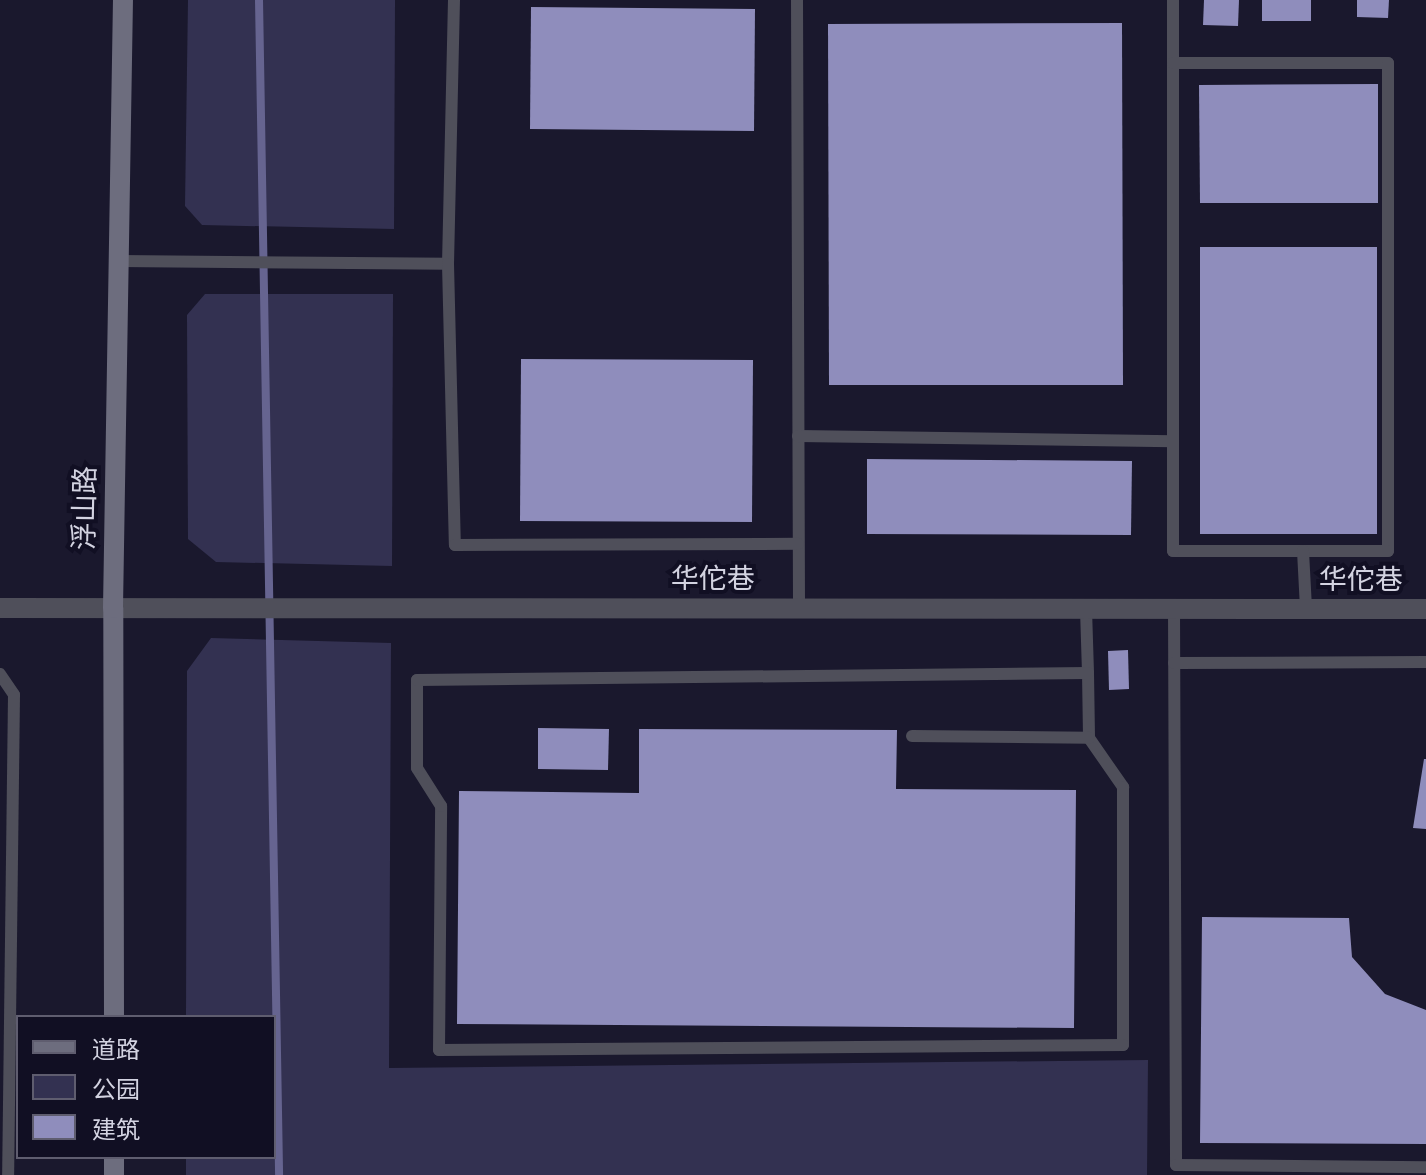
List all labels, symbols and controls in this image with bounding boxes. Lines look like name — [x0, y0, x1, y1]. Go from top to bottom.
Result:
street label: 浮山路 — [68, 466, 104, 550]
street label: 华佗巷 — [671, 563, 755, 597]
street label: 华佗巷 — [1319, 564, 1403, 598]
legend — [16, 1015, 276, 1159]
text: 道路 — [92, 1036, 140, 1065]
text: 公园 — [92, 1076, 140, 1105]
text: 建筑 — [92, 1116, 140, 1145]

